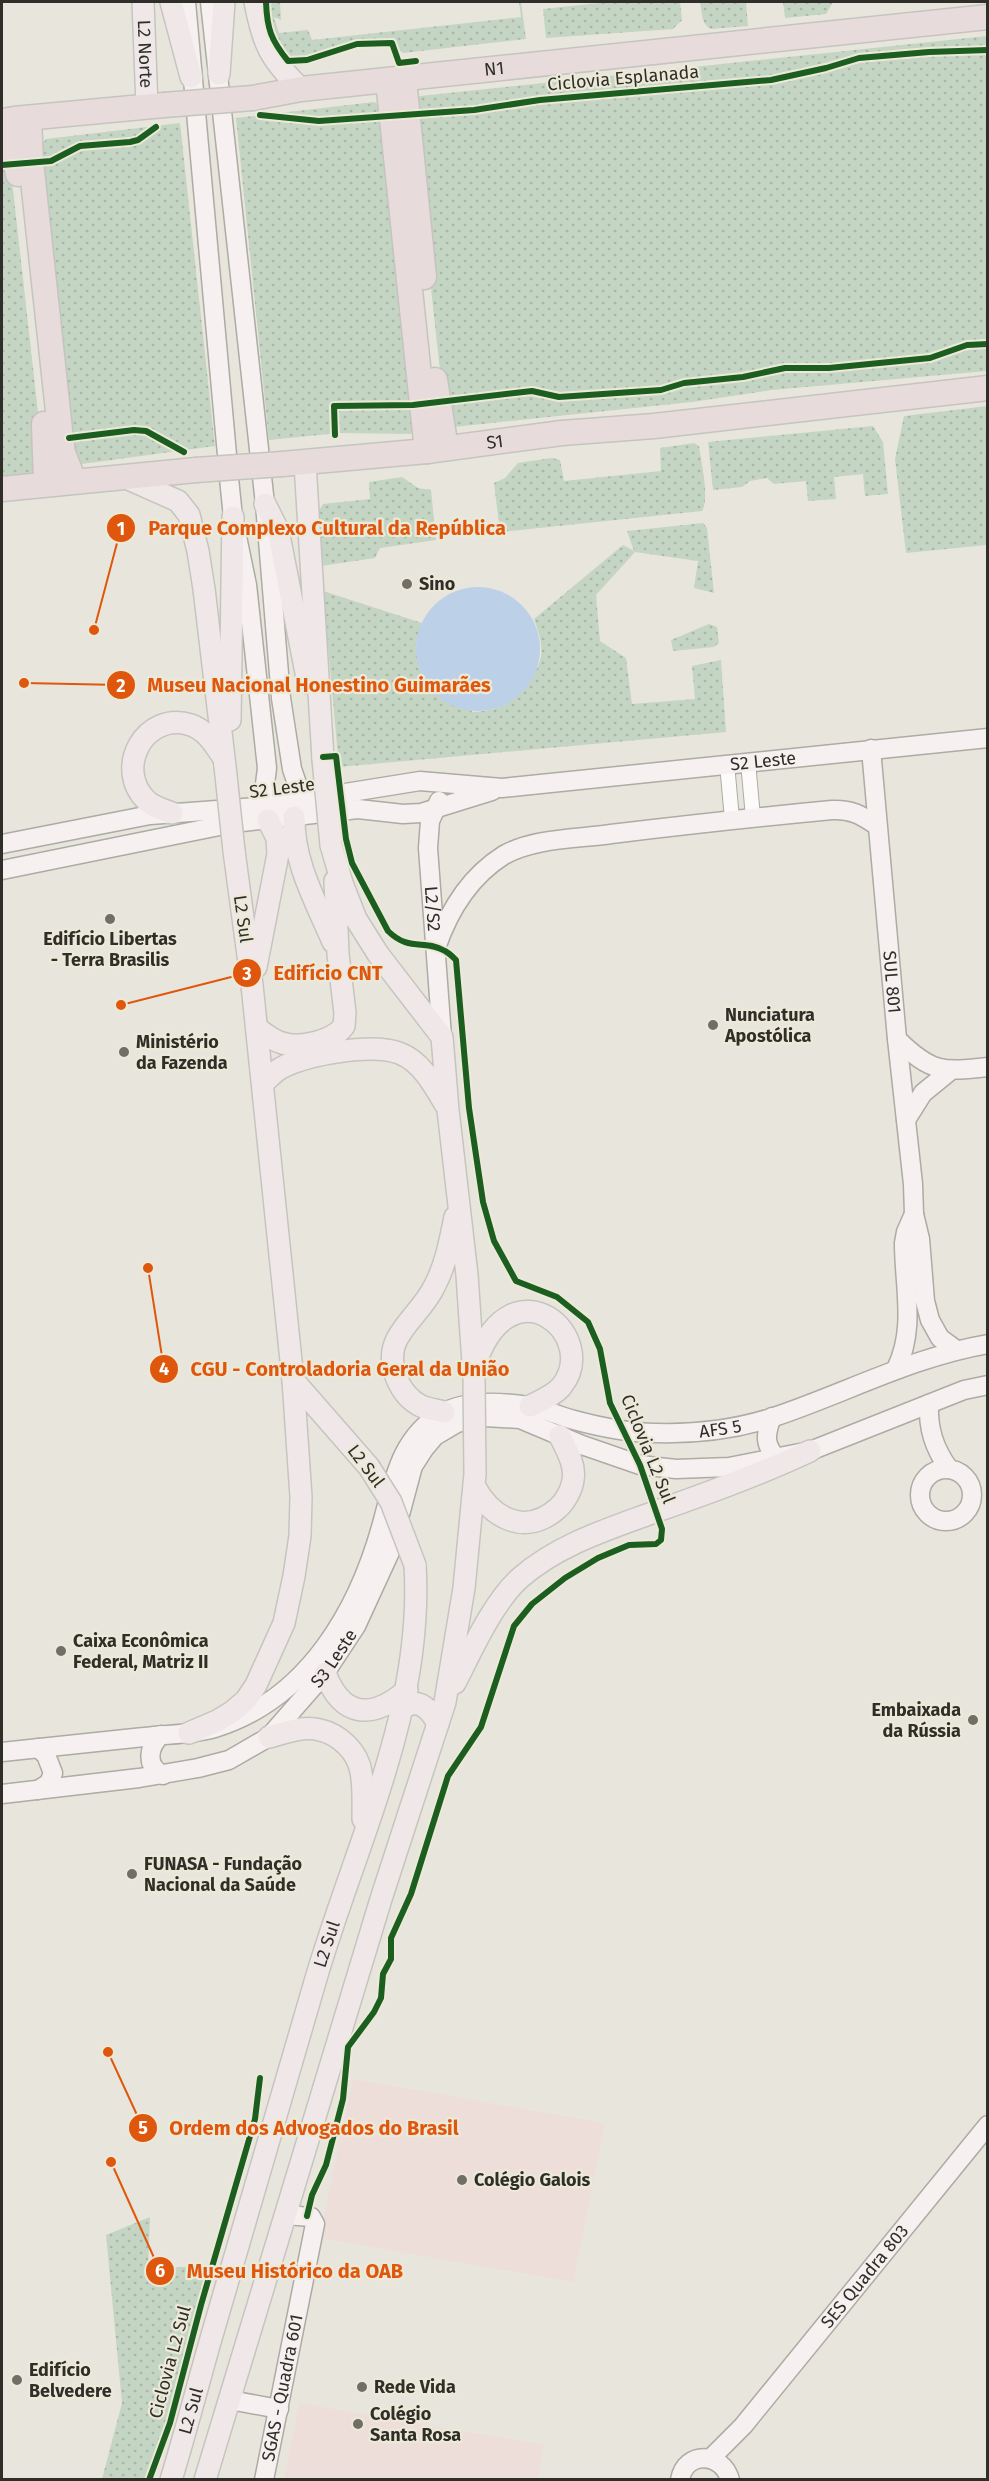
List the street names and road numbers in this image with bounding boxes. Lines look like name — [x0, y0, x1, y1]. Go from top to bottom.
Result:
street label: L2 Norte — [133, 19, 157, 88]
street label: N1 — [483, 57, 505, 81]
street label: Ciclovia Esplanada — [546, 60, 700, 96]
street label: S1 — [485, 430, 505, 454]
street label: S2 Leste — [729, 747, 797, 775]
street label: S2 Leste — [248, 773, 316, 803]
street label: L2/S2 — [420, 885, 445, 932]
street label: L2 Sul — [229, 894, 257, 944]
street label: SUL 801 — [878, 950, 906, 1014]
street label: Ciclovia L2 Sul — [616, 1391, 680, 1507]
street label: AFS 5 — [698, 1415, 743, 1443]
street label: L2 Sul — [343, 1440, 389, 1492]
street label: S3 Leste — [306, 1625, 362, 1692]
street label: L2 Sul — [309, 1918, 345, 1970]
street label: SES Quadra 803 — [816, 2220, 913, 2333]
street label: Ciclovia L2 Sul — [145, 2303, 195, 2421]
street label: SGAS - Quadra 601 — [257, 2312, 308, 2463]
street label: L2 Sul — [174, 2385, 208, 2437]

